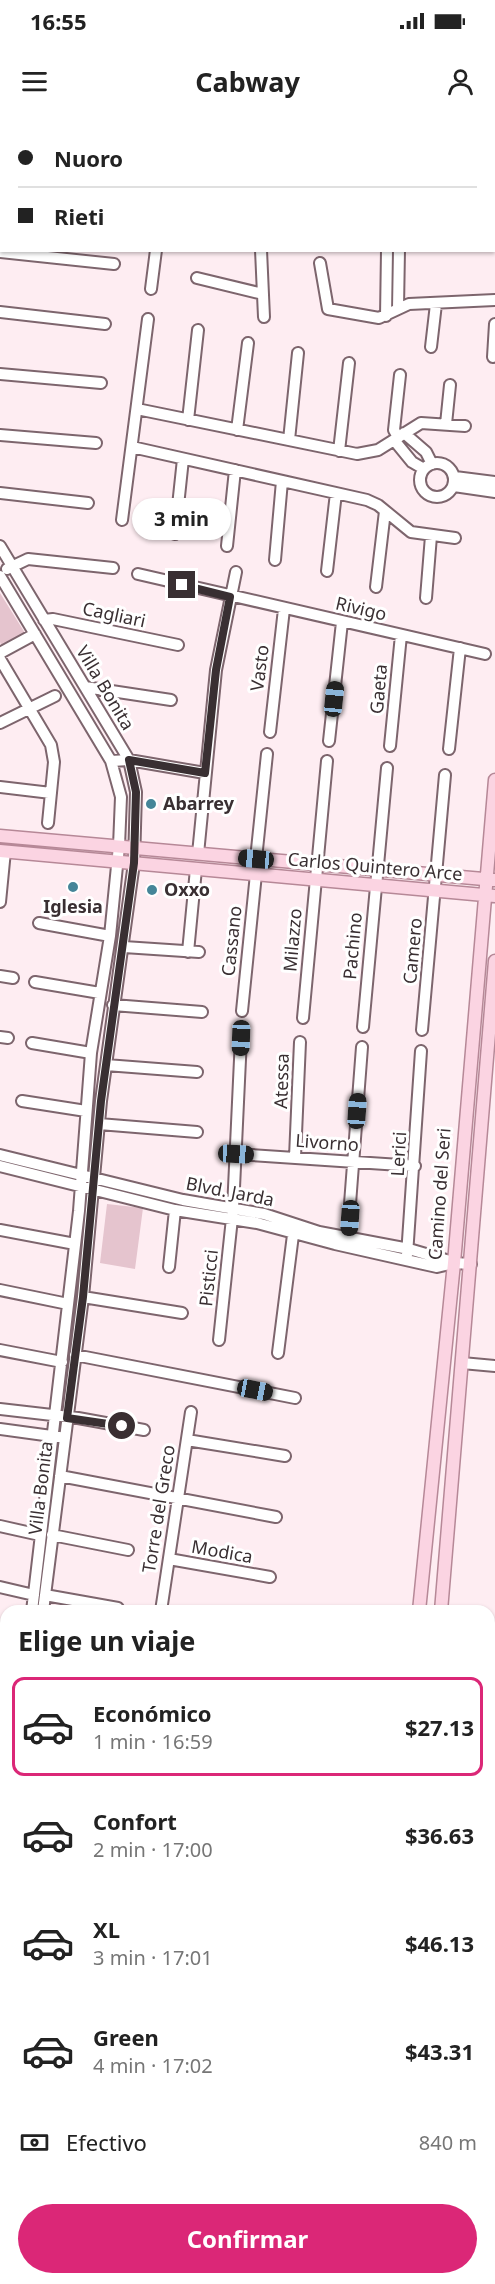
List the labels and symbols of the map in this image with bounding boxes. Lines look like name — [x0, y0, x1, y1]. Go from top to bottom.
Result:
callout: 3 min — [132, 498, 231, 540]
route end — [168, 571, 195, 598]
street label: Rivigo — [333, 591, 389, 626]
street label: Cagliari — [80, 596, 148, 632]
street label: Villa Bonita — [71, 641, 140, 734]
street label: Vasto — [244, 643, 274, 692]
street label: Gaeta — [364, 663, 392, 715]
car — [323, 680, 345, 718]
place label: Abarrey — [163, 791, 235, 815]
marker: Abarrey — [144, 797, 158, 811]
street label: Carlos Quintero Arce — [287, 846, 463, 886]
car — [237, 848, 275, 870]
place label: Oxxo — [164, 877, 210, 901]
marker: Iglesia — [66, 880, 80, 894]
marker: Oxxo — [145, 883, 159, 897]
place label: Iglesia — [43, 894, 103, 918]
street label: Cassano — [215, 904, 247, 977]
street label: Milazzo — [277, 907, 307, 973]
street label: Pachino — [337, 911, 367, 981]
street label: Camero — [397, 917, 427, 985]
car — [231, 1020, 251, 1056]
street label: Atessa — [268, 1053, 294, 1109]
car — [347, 1092, 367, 1130]
street label: Camino del Seri — [422, 1127, 456, 1261]
street label: Livorno — [295, 1128, 360, 1156]
street label: Lerici — [385, 1131, 411, 1177]
car — [218, 1144, 254, 1164]
street label: Blvd. Jarda — [184, 1171, 276, 1211]
car — [340, 1199, 360, 1237]
street label: Pisticci — [193, 1248, 223, 1308]
car — [236, 1378, 274, 1402]
route start — [108, 1412, 135, 1439]
street label: Villa Bonita — [22, 1440, 58, 1536]
street label: Torre del Greco — [136, 1443, 180, 1575]
street label: Modica — [190, 1534, 255, 1568]

